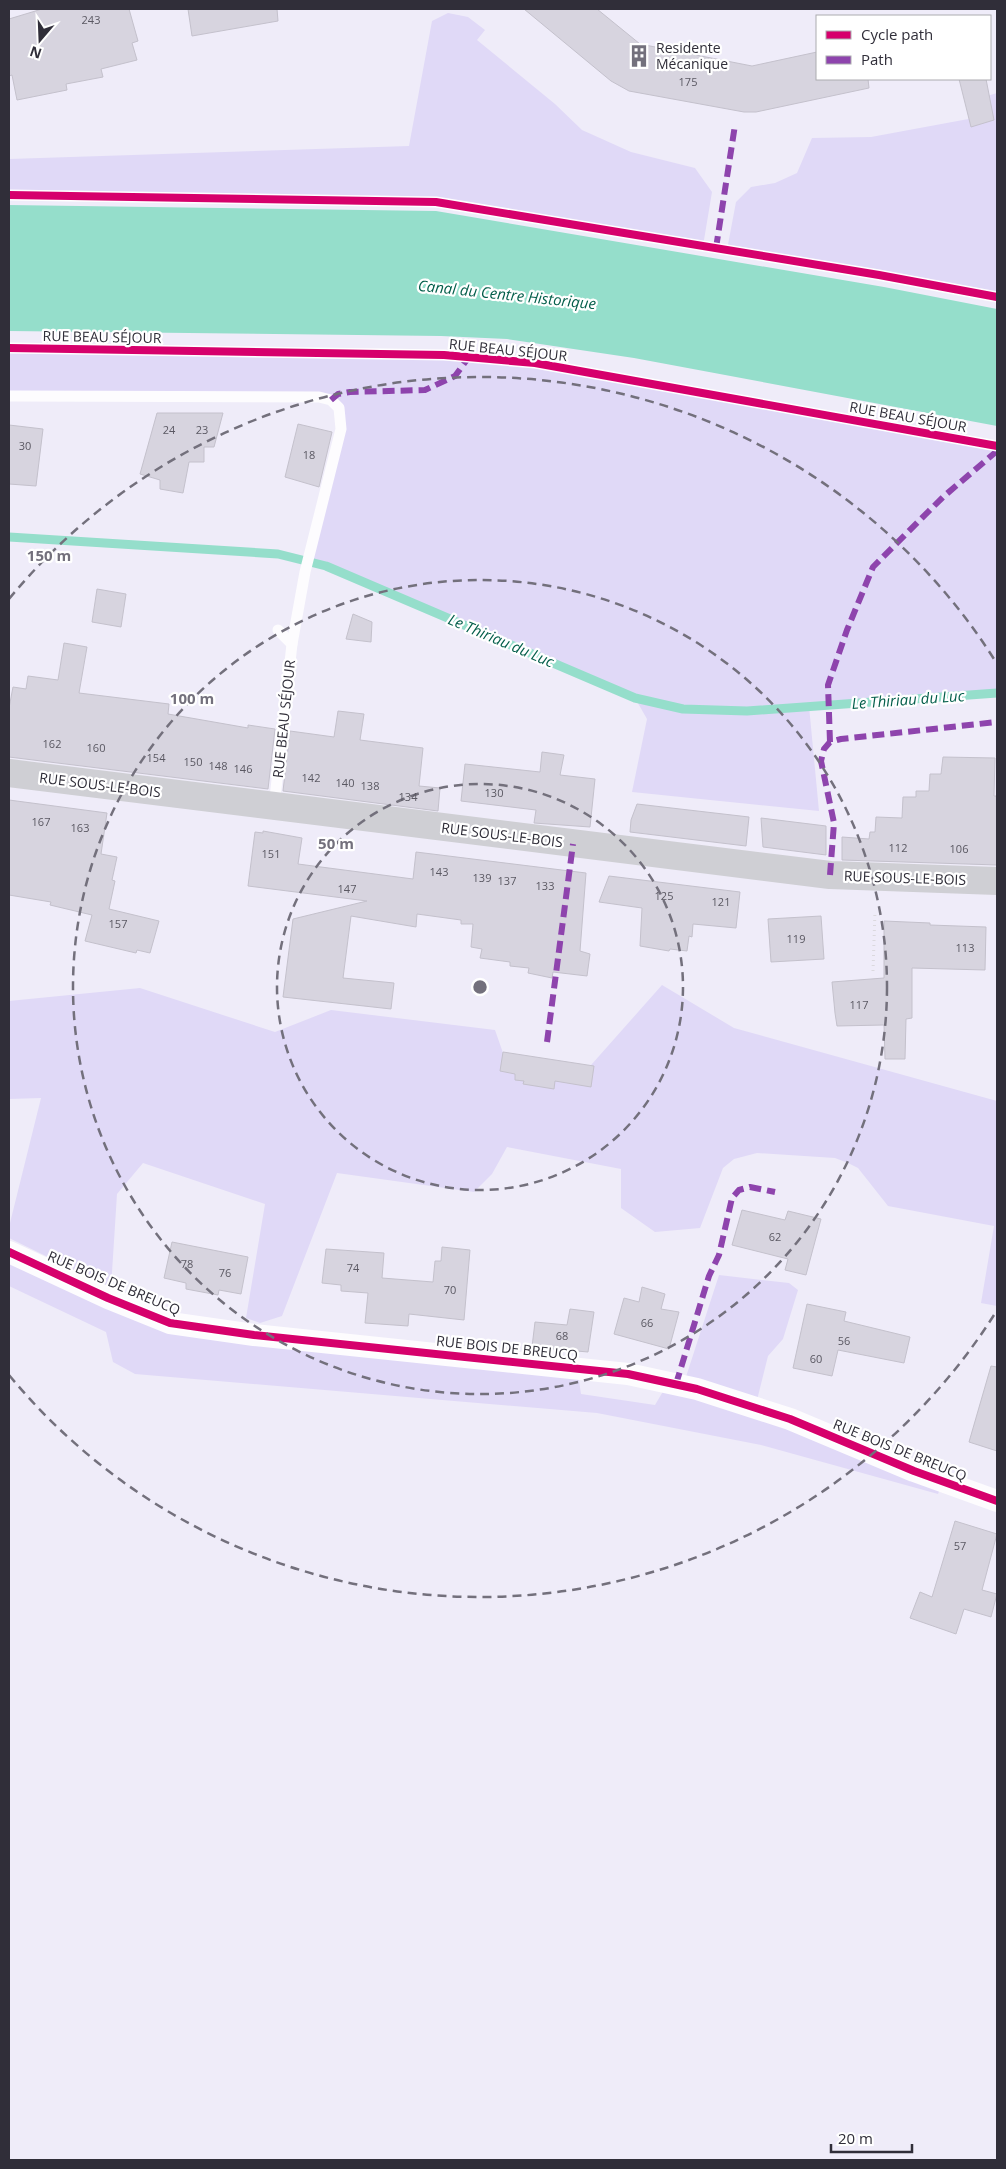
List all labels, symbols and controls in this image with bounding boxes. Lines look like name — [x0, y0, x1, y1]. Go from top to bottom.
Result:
house number: 243 — [82, 12, 100, 27]
north arrow — [15, 15, 65, 65]
legend — [816, 15, 991, 80]
text: Cycle path — [861, 24, 933, 44]
place label: Residente Mécanique — [656, 38, 728, 73]
text: N — [27, 42, 44, 64]
building icon: Residente Mécanique — [626, 43, 652, 69]
text: Path — [861, 49, 893, 69]
house number: 175 — [679, 74, 697, 89]
water label: Canal du Centre Historique — [417, 275, 598, 313]
street label: RUE BEAU SÉJOUR — [42, 326, 162, 347]
street label: RUE BEAU SÉJOUR — [448, 334, 568, 365]
street label: RUE BEAU SÉJOUR — [848, 397, 969, 436]
house number: 24 — [163, 422, 176, 437]
house number: 23 — [196, 422, 208, 437]
house number: 30 — [19, 438, 31, 453]
house number: 18 — [303, 447, 315, 462]
text: 150 m — [27, 545, 71, 565]
water label: Le Thiriau du Luc — [445, 609, 558, 671]
street label: RUE BEAU SÉJOUR — [268, 659, 299, 779]
water label: Le Thiriau du Luc — [851, 685, 965, 713]
text: 100 m — [170, 688, 214, 708]
house number: 162 — [43, 736, 61, 751]
house number: 160 — [87, 740, 105, 755]
house number: 154 — [147, 750, 166, 765]
house number: 150 — [184, 754, 202, 769]
house number: 148 — [209, 758, 227, 773]
house number: 146 — [234, 761, 252, 776]
street label: RUE SOUS-LE-BOIS — [38, 768, 162, 801]
house number: 142 — [302, 770, 320, 785]
house number: 140 — [336, 775, 354, 790]
house number: 138 — [361, 778, 379, 793]
house number: 130 — [485, 785, 503, 800]
house number: 134 — [399, 789, 418, 804]
house number: 167 — [32, 814, 50, 829]
street label: RUE SOUS-LE-BOIS — [440, 818, 564, 851]
house number: 163 — [71, 820, 89, 835]
text: 50 m — [318, 833, 354, 853]
house number: 112 — [889, 840, 907, 855]
house number: 106 — [950, 841, 968, 856]
house number: 151 — [262, 846, 280, 861]
house number: 143 — [430, 864, 448, 879]
street label: RUE SOUS-LE-BOIS — [844, 866, 966, 889]
house number: 139 — [473, 870, 491, 885]
house number: 137 — [498, 873, 516, 888]
house number: 133 — [536, 878, 554, 893]
house number: 147 — [338, 881, 356, 896]
house number: 125 — [655, 888, 673, 903]
house number: 121 — [712, 894, 730, 909]
house number: 157 — [109, 916, 127, 931]
house number: 119 — [787, 931, 805, 946]
house number: 113 — [956, 940, 974, 955]
centre of rings — [471, 978, 489, 996]
house number: 117 — [850, 997, 868, 1012]
house number: 62 — [769, 1229, 781, 1244]
street label: RUE BOIS DE BREUCQ — [45, 1246, 184, 1319]
house number: 78 — [181, 1256, 193, 1271]
house number: 74 — [347, 1260, 360, 1275]
house number: 76 — [219, 1265, 231, 1280]
house number: 70 — [444, 1282, 456, 1297]
house number: 66 — [641, 1315, 653, 1330]
house number: 68 — [556, 1328, 568, 1343]
street label: RUE BOIS DE BREUCQ — [435, 1331, 579, 1364]
house number: 56 — [838, 1333, 850, 1348]
house number: 60 — [810, 1351, 822, 1366]
street label: RUE BOIS DE BREUCQ — [831, 1414, 970, 1485]
house number: 57 — [954, 1538, 966, 1553]
scale bar — [831, 2122, 912, 2154]
text: 20 m — [838, 2128, 873, 2148]

